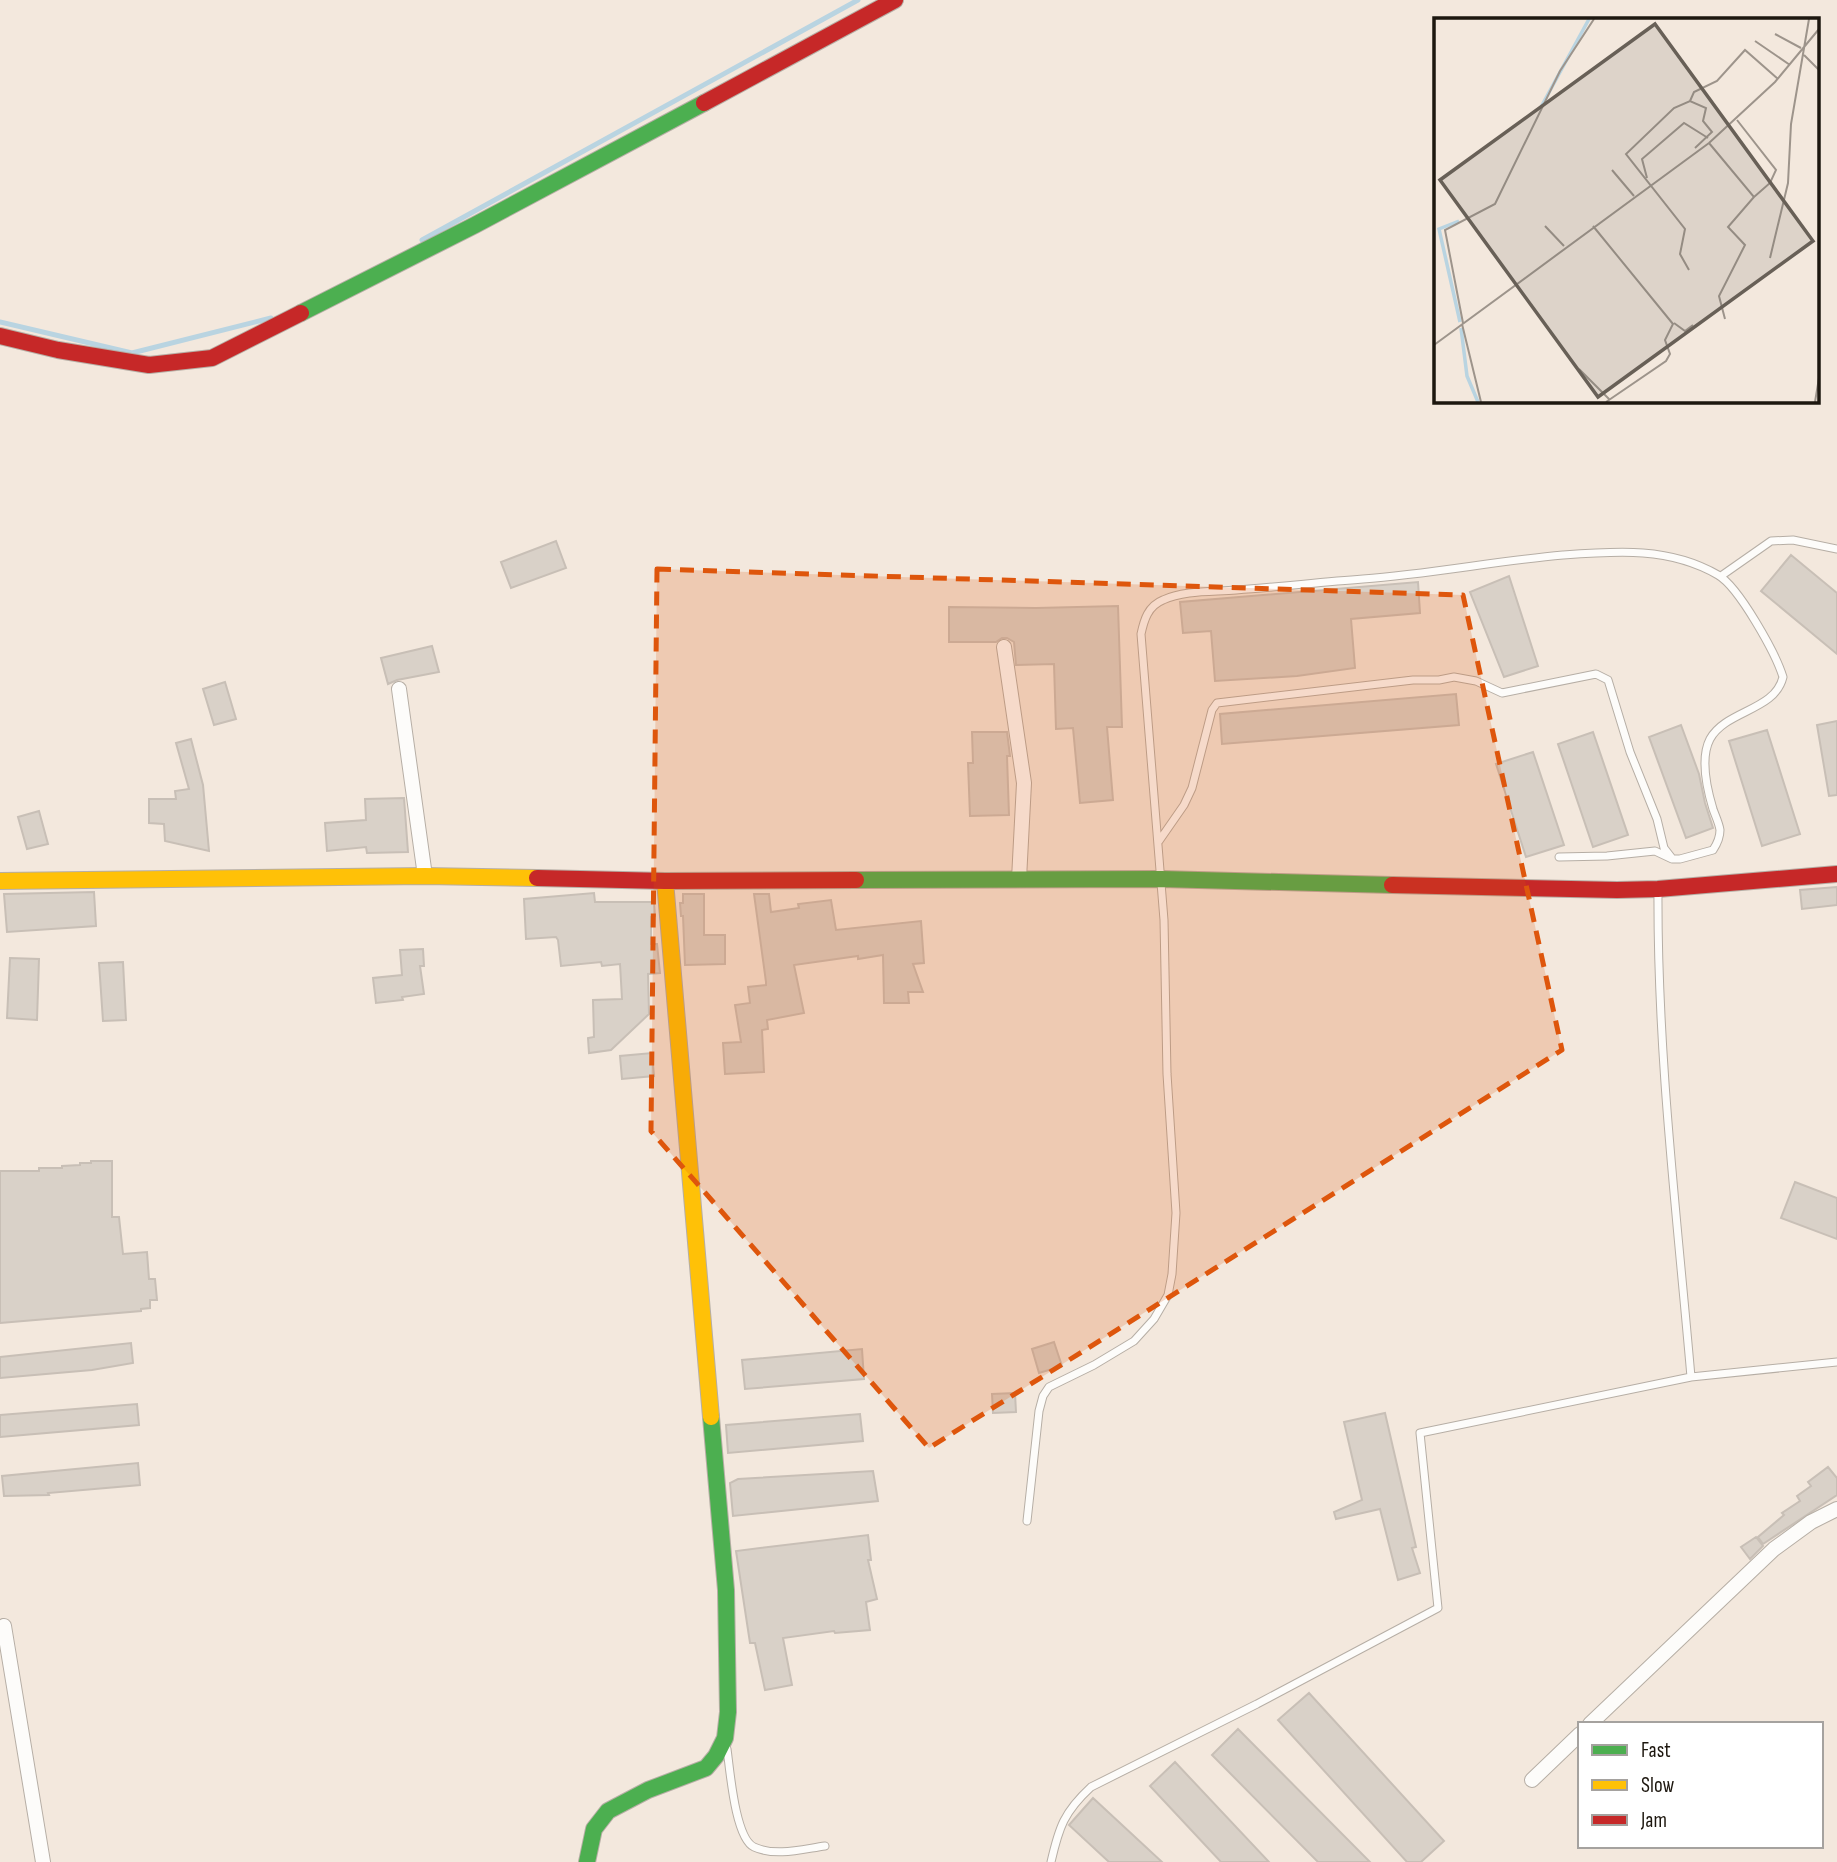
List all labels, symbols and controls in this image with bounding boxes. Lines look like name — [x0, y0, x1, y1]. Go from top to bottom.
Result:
inset map — [1434, 18, 1820, 402]
legend — [1578, 1722, 1823, 1848]
text: Fast — [1641, 1738, 1671, 1763]
text: Slow — [1641, 1773, 1675, 1798]
text: Jam — [1640, 1808, 1667, 1833]

